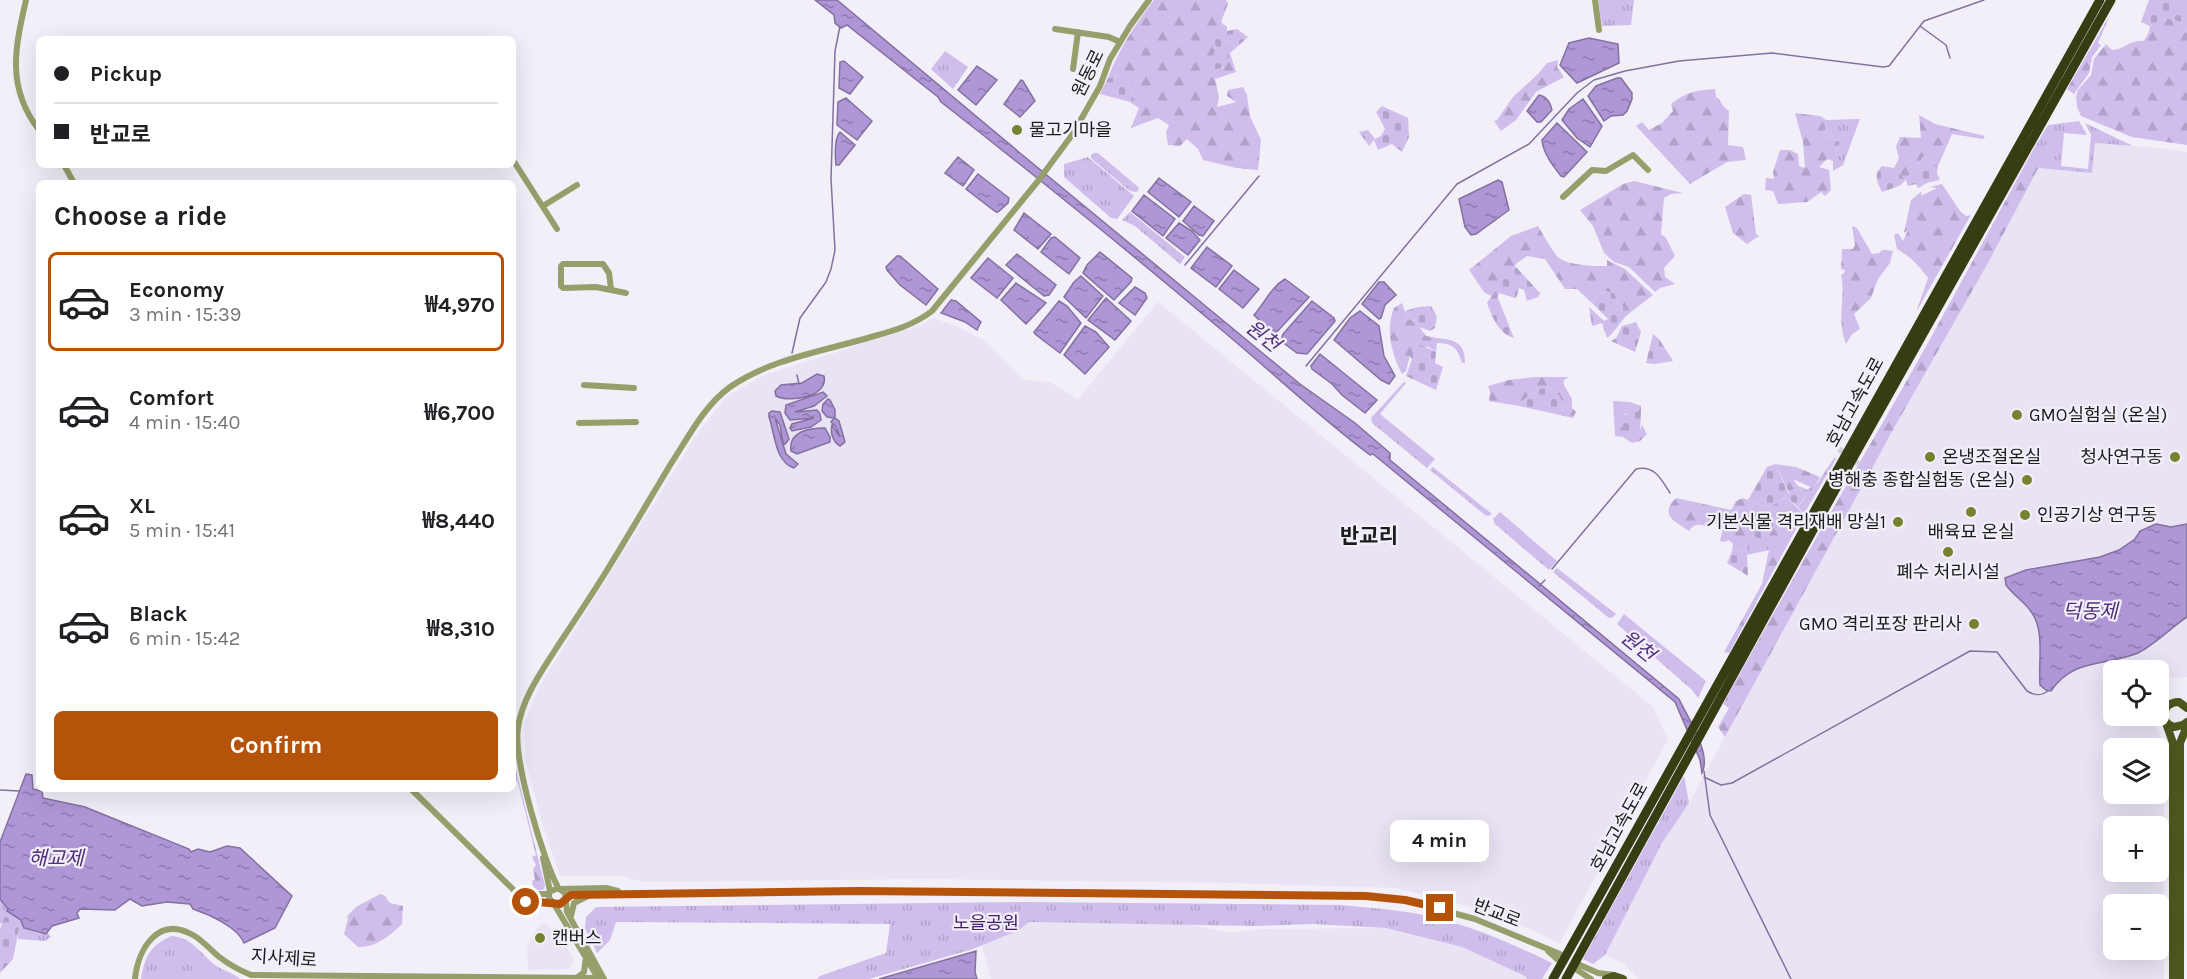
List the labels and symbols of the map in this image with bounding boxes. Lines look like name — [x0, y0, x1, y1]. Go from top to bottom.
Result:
street label: 원동로 — [1067, 46, 1109, 100]
place label: 물고기마을 — [1029, 119, 1112, 141]
marker: 물고기마을 — [1010, 123, 1024, 137]
water label: 원천 — [1241, 315, 1287, 358]
street label: 호남고속도로 — [1821, 353, 1889, 451]
place label: GMO실험실 (온실) — [2029, 404, 2167, 426]
marker: GMO실험실 (온실) — [2010, 408, 2024, 422]
place label: 온냉조절온실 — [1942, 446, 2041, 468]
place label: 청사연구동 — [2080, 446, 2163, 468]
marker: 온냉조절온실 — [1923, 450, 1937, 464]
marker: 청사연구동 — [2168, 450, 2182, 464]
place label: 병해충 종합실험동 (온실) — [1828, 469, 2015, 491]
marker: 병해충 종합실험동 (온실) — [2020, 473, 2034, 487]
place label: 인공기상 연구동 — [2037, 504, 2157, 526]
marker: 배육묘 온실 — [1964, 505, 1978, 519]
marker: 인공기상 연구동 — [2018, 508, 2032, 522]
place label: 기본식물 격리재배 망실1 — [1706, 511, 1886, 533]
marker: 기본식물 격리재배 망실1 — [1891, 515, 1905, 529]
place label: 배육묘 온실 — [1927, 521, 2015, 543]
district label: 반교리 — [1340, 524, 1398, 548]
marker: 폐수 처리시설 — [1941, 545, 1955, 559]
place label: 폐수 처리시설 — [1896, 561, 2000, 583]
water label: 덕동제 — [2062, 600, 2120, 623]
place label: GMO 격리포장 판리사 — [1799, 613, 1962, 635]
marker: GMO 격리포장 판리사 — [1967, 617, 1981, 631]
water label: 원천 — [1616, 625, 1662, 668]
street label: 호남고속도로 — [1585, 778, 1653, 876]
callout: 4 min — [1390, 821, 1490, 863]
water label: 해교제 — [28, 847, 86, 870]
route start — [512, 888, 539, 915]
route end — [1426, 894, 1453, 921]
street label: 반교로 — [1470, 894, 1524, 932]
park label: 노을공원 — [953, 912, 1019, 934]
place label: 캔버스 — [552, 927, 602, 949]
marker: 캔버스 — [533, 931, 547, 945]
street label: 지사제로 — [250, 945, 318, 971]

